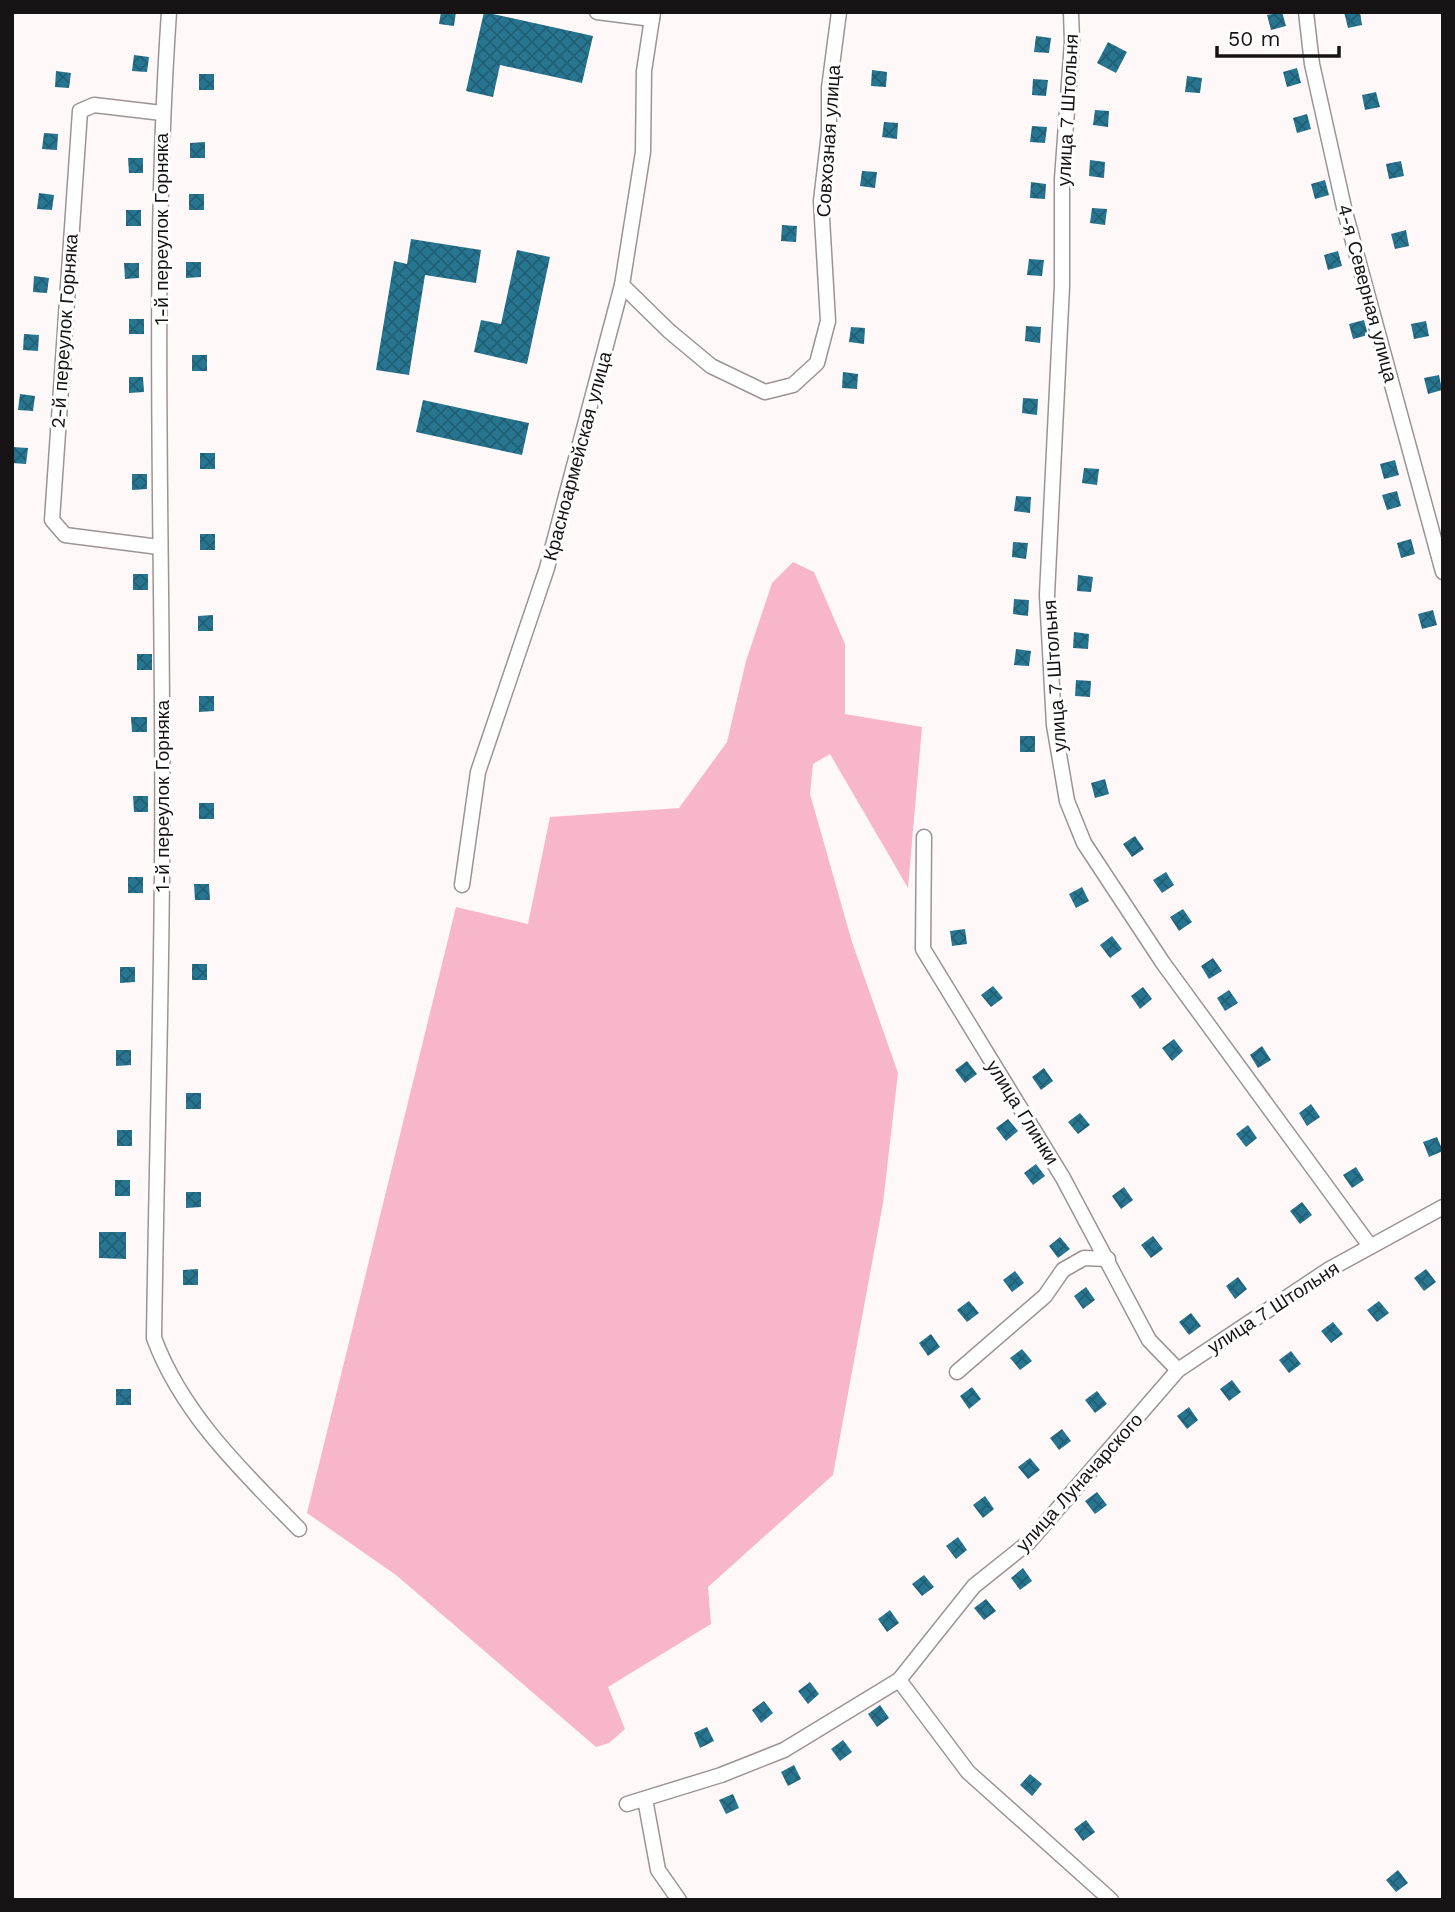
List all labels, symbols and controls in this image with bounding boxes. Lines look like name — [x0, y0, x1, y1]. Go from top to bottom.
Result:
scale bar — [1217, 14, 1340, 58]
text: 50 m — [1228, 26, 1280, 51]
street label: улица 7 Штольня — [1052, 33, 1083, 187]
street label: Совхозная улица — [812, 64, 845, 218]
street label: 1-й переулок Горняка — [150, 133, 173, 325]
street label: 4-я Северная улица — [1333, 202, 1402, 385]
street label: 2-й переулок Горняка — [46, 232, 83, 429]
street label: Красноармейская улица — [538, 348, 617, 563]
street label: улица 7 Штольня — [1038, 599, 1071, 753]
street label: 1-й переулок Горняка — [151, 700, 174, 892]
street label: улица Глинки — [981, 1056, 1064, 1169]
street label: улица 7 Штольня — [1203, 1256, 1343, 1359]
street label: улица Луначарского — [1011, 1408, 1148, 1556]

